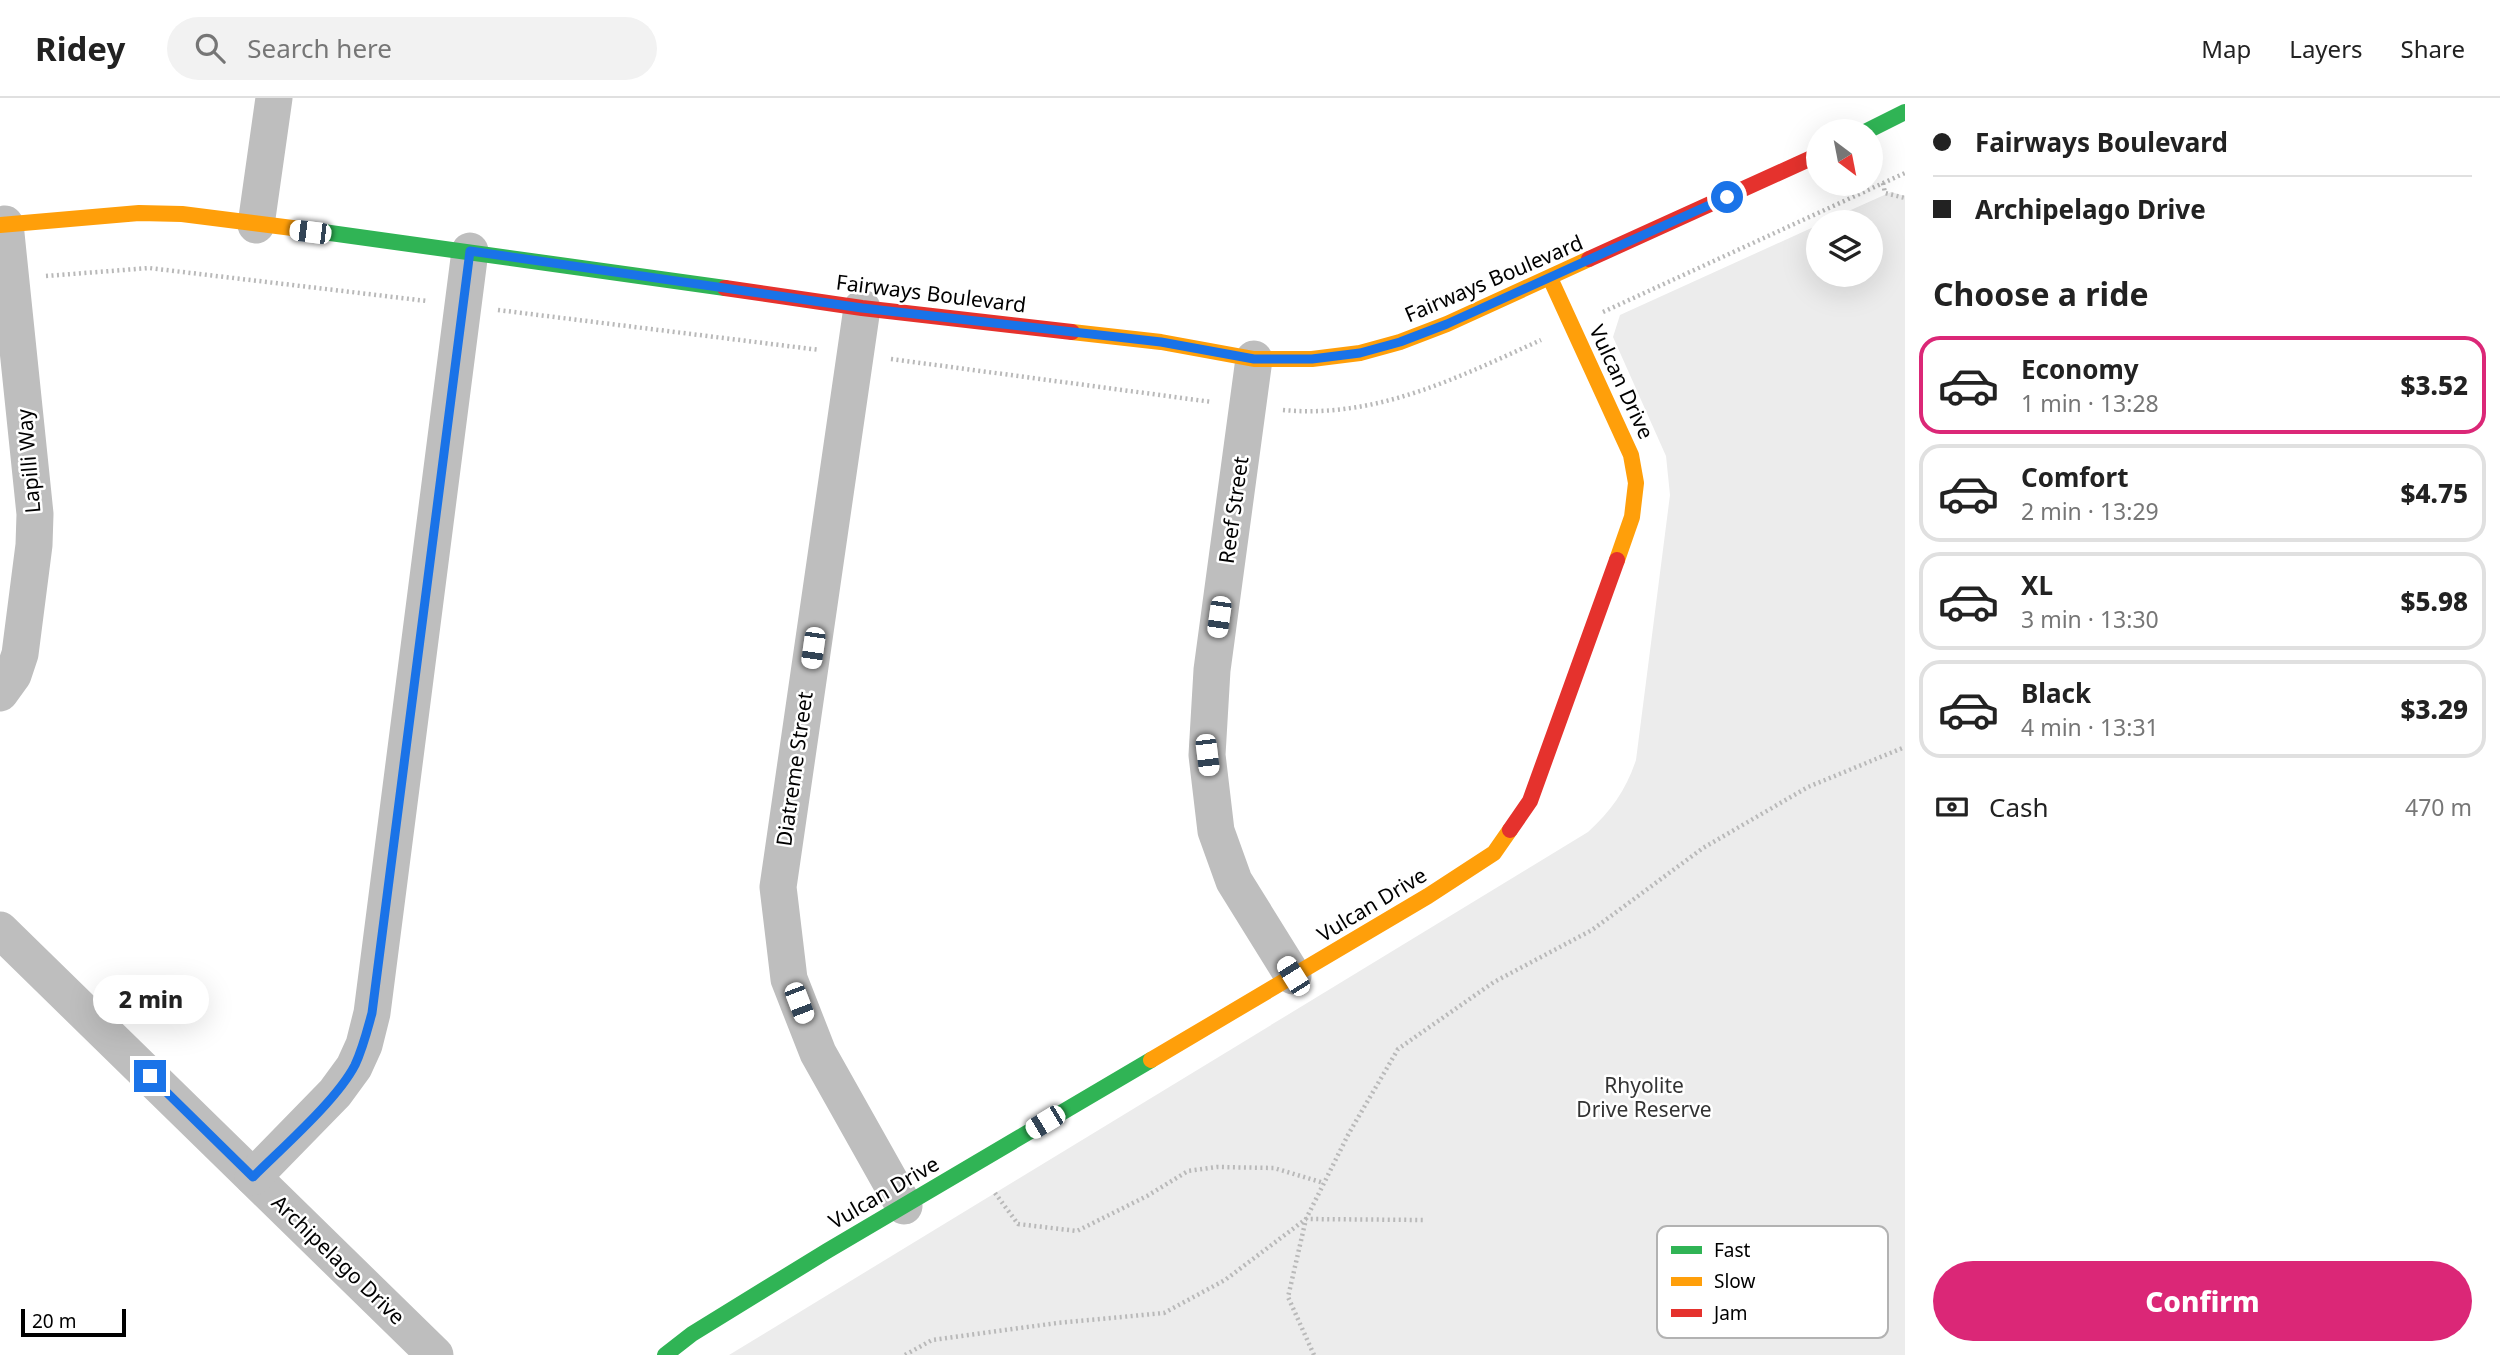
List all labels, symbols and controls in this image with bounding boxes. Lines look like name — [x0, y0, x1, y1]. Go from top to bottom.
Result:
search box — [167, 17, 657, 80]
text: Ridey — [35, 26, 125, 71]
icon: search — [191, 29, 229, 67]
text: Search here — [247, 30, 392, 66]
text: Map — [2201, 32, 2251, 65]
text: Layers — [2289, 32, 2363, 65]
text: Share — [2401, 32, 2465, 65]
north arrow — [1806, 119, 1883, 196]
map controls — [1806, 119, 1883, 287]
text: Fairways Boulevard — [1975, 124, 2228, 160]
route start — [1711, 181, 1743, 213]
text: Archipelago Drive — [1975, 191, 2206, 227]
button: layers — [1806, 210, 1883, 287]
car — [288, 219, 333, 245]
street label: Fairways Boulevard — [1400, 228, 1587, 328]
street label: Fairways Boulevard — [835, 267, 1028, 319]
text: Choose a ride — [1933, 272, 2149, 315]
street label: Vulcan Drive — [1583, 320, 1661, 443]
text: Economy — [2021, 351, 2139, 387]
icon: car — [1937, 354, 2000, 417]
text: $3.52 — [2401, 367, 2468, 403]
text: 1 min · 13:28 — [2021, 387, 2159, 419]
street label: Lapilli Way — [9, 408, 47, 514]
street label: Reef Street — [1212, 454, 1254, 565]
text: Comfort — [2021, 459, 2129, 495]
icon: car — [1937, 462, 2000, 525]
text: $4.75 — [2401, 475, 2468, 511]
text: 2 min · 13:29 — [2021, 495, 2159, 527]
text: XL — [2021, 567, 2053, 603]
icon: car — [1937, 570, 2000, 633]
text: $5.98 — [2401, 583, 2468, 619]
car — [1206, 595, 1233, 639]
text: 3 min · 13:30 — [2021, 603, 2159, 635]
car — [800, 626, 827, 670]
text: Black — [2021, 675, 2091, 711]
icon: car — [1937, 678, 2000, 741]
street label: Diatreme Street — [769, 689, 819, 848]
text: $3.29 — [2401, 691, 2468, 727]
text: 4 min · 13:31 — [2021, 711, 2159, 743]
car — [1195, 733, 1220, 777]
icon: cash — [1933, 788, 1971, 826]
text: Cash — [1989, 789, 2049, 825]
text: 470 m — [2405, 791, 2472, 823]
street label: Vulcan Drive — [1312, 860, 1431, 948]
car — [1273, 953, 1314, 999]
callout: 2 min — [92, 974, 208, 1024]
car — [782, 980, 817, 1026]
text: 2 min — [119, 983, 183, 1015]
route end — [134, 1060, 166, 1092]
park label: Rhyolite Drive Reserve — [1576, 1071, 1712, 1123]
car — [1022, 1102, 1069, 1142]
street label: Vulcan Drive — [823, 1149, 944, 1235]
street label: Archipelago Drive — [266, 1188, 411, 1330]
legend — [1657, 1226, 1888, 1338]
text: Fast — [1714, 1237, 1751, 1263]
button: Confirm — [1933, 1261, 2472, 1341]
text: Slow — [1714, 1268, 1755, 1294]
text: Jam — [1712, 1300, 1748, 1326]
scale bar — [21, 1306, 126, 1338]
text: 20 m — [32, 1308, 76, 1334]

